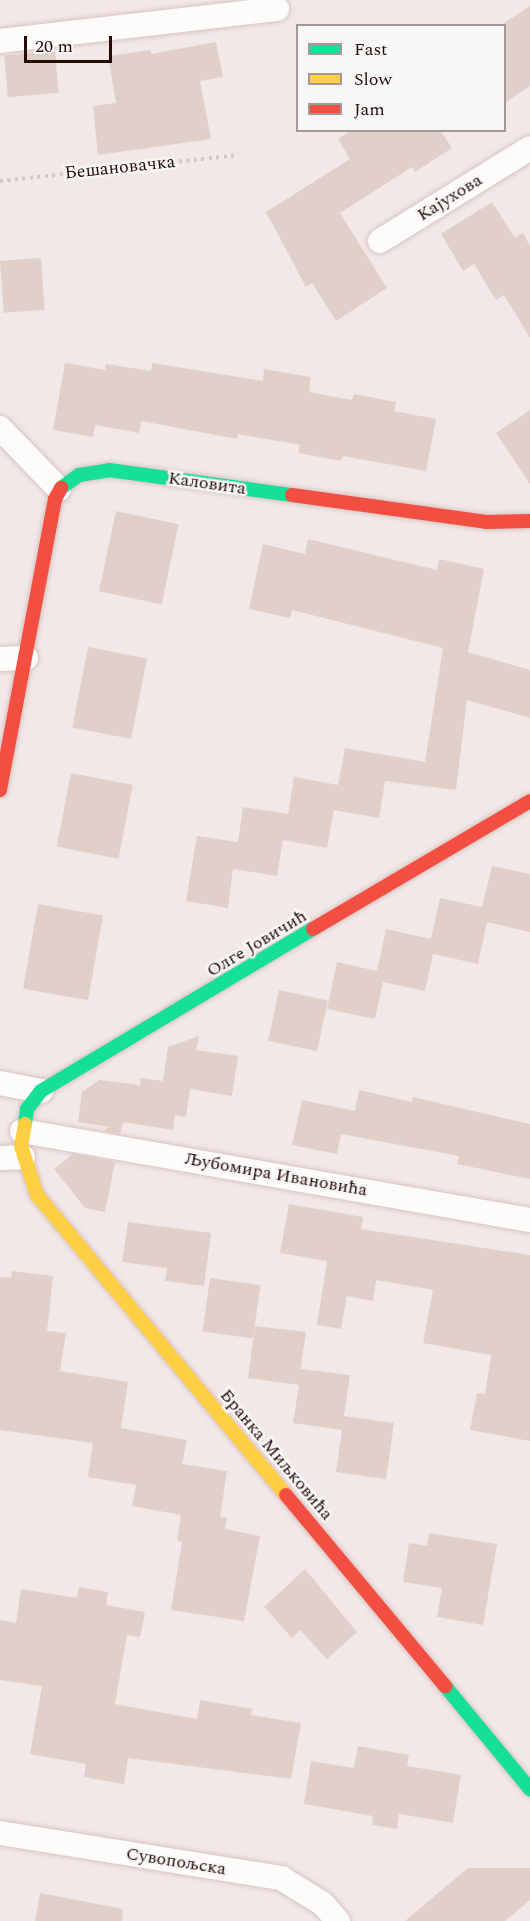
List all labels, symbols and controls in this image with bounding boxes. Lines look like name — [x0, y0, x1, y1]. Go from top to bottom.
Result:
scale bar — [27, 24, 116, 62]
legend — [296, 24, 506, 132]
text: 20 m — [35, 33, 73, 60]
text: Fast — [354, 36, 387, 63]
text: Slow — [354, 66, 392, 93]
text: Jam — [354, 96, 385, 123]
street label: Бешановачка — [64, 151, 176, 185]
street label: Кајухова — [414, 170, 486, 226]
street label: Каловита — [167, 468, 247, 500]
street label: Олге Јовичић — [203, 906, 311, 982]
street label: Љубомира Ивановића — [183, 1148, 369, 1202]
street label: Бранка Миљковића — [215, 1385, 337, 1525]
street label: Сувопољска — [124, 1843, 228, 1881]

